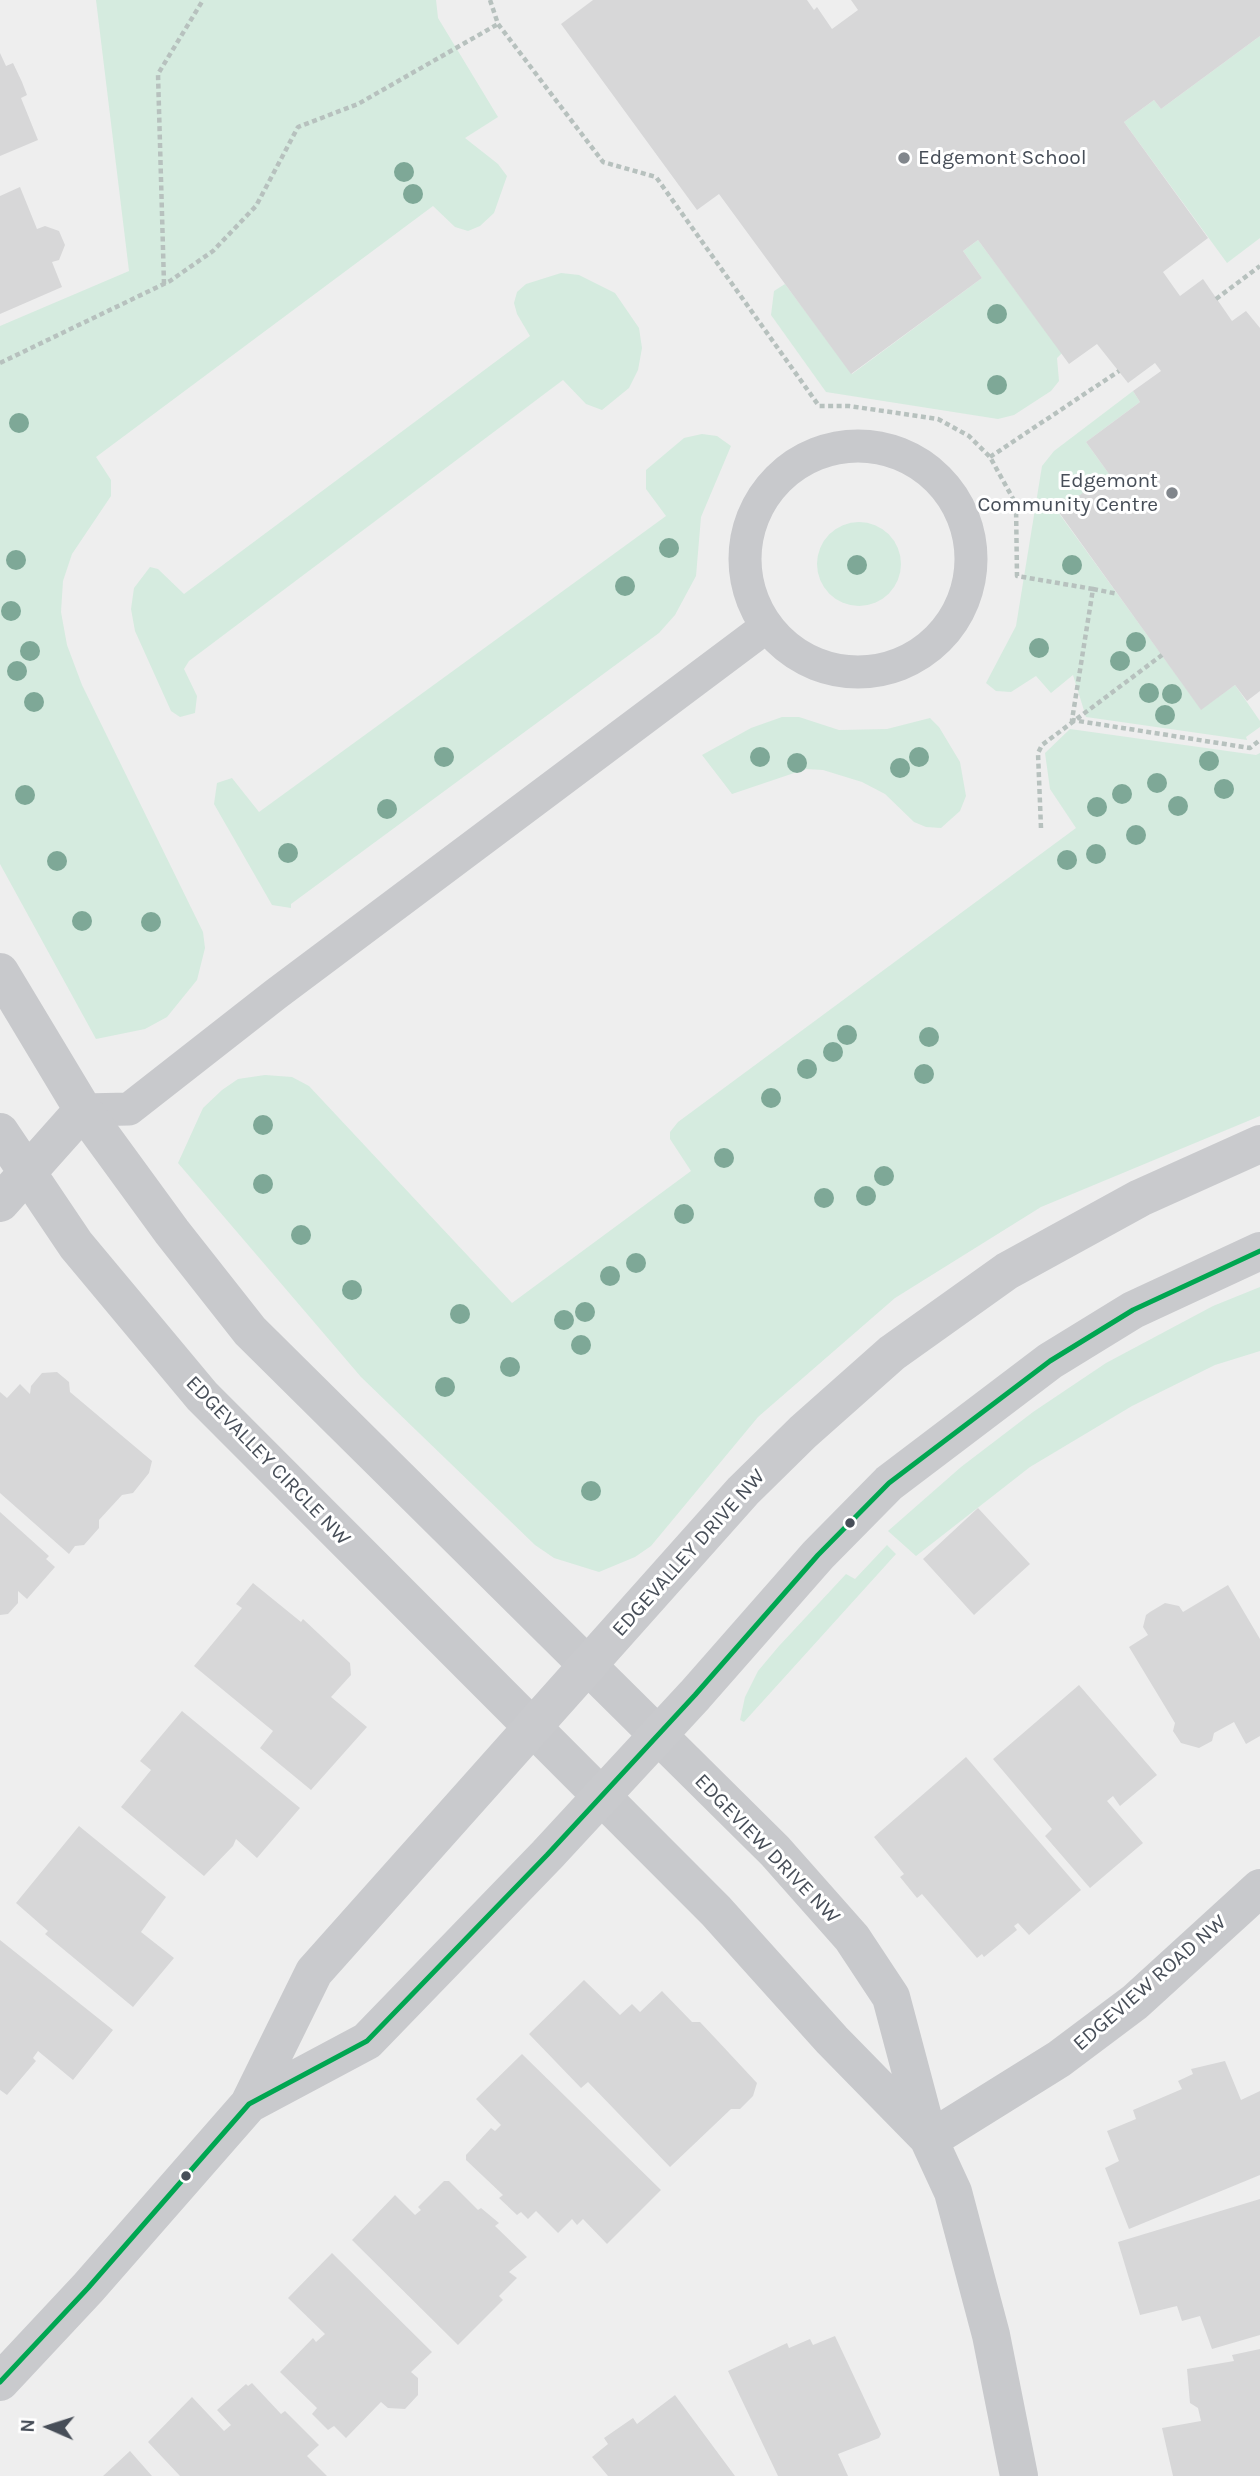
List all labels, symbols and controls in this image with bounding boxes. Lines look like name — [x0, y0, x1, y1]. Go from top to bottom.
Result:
place label: Edgemont School — [918, 145, 1087, 171]
marker: Edgemont School — [896, 150, 912, 166]
place label: Edgemont Community Centre — [977, 468, 1158, 518]
marker: Edgemont Community Centre — [1164, 485, 1180, 501]
street label: EDGEVALLEY CIRCLE NW — [180, 1371, 356, 1551]
street label: EDGEVALLEY DRIVE NW — [607, 1464, 771, 1642]
unlabelled marker — [843, 1516, 857, 1530]
street label: EDGEVIEW DRIVE NW — [689, 1769, 845, 1929]
street label: EDGEVIEW ROAD NW — [1068, 1910, 1232, 2056]
unlabelled marker — [179, 2169, 193, 2183]
north arrow — [14, 2392, 84, 2462]
text: N — [17, 2419, 39, 2433]

